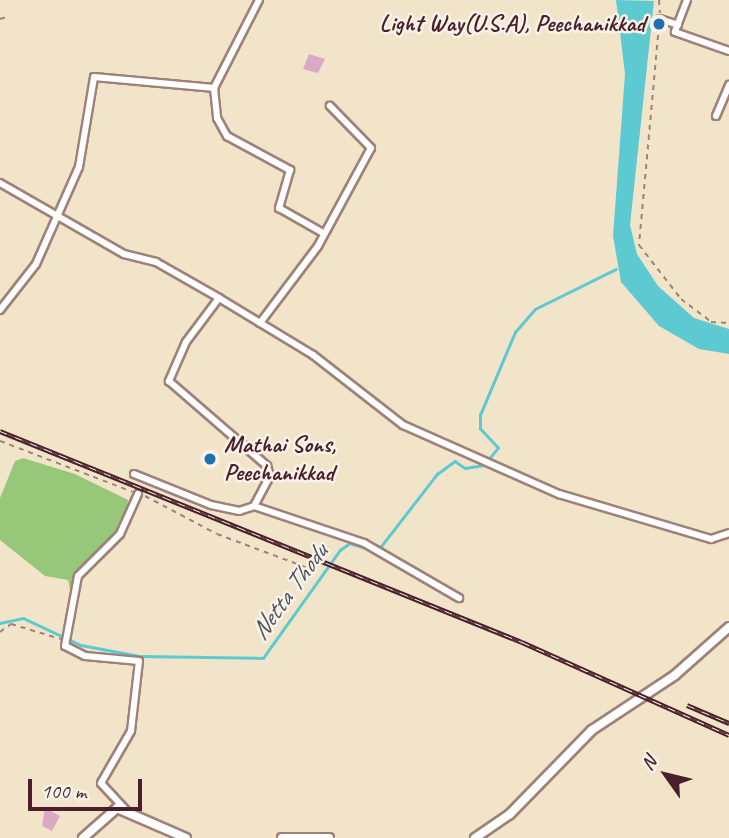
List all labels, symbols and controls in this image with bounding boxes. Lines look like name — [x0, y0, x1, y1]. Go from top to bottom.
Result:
place label: Light Way(U.S.A), Peechanikkad — [379, 10, 645, 38]
marker: Light Way(U.S.A), Peechanikkad — [651, 16, 667, 32]
place label: Mathai Sons, Peechanikkad — [224, 431, 336, 487]
marker: Mathai Sons, Peechanikkad — [202, 451, 218, 467]
water label: Netta Thodu — [244, 538, 334, 646]
north arrow — [631, 740, 701, 810]
text: N — [635, 752, 662, 775]
scale bar — [32, 764, 145, 808]
text: 100 m — [41, 778, 86, 804]

